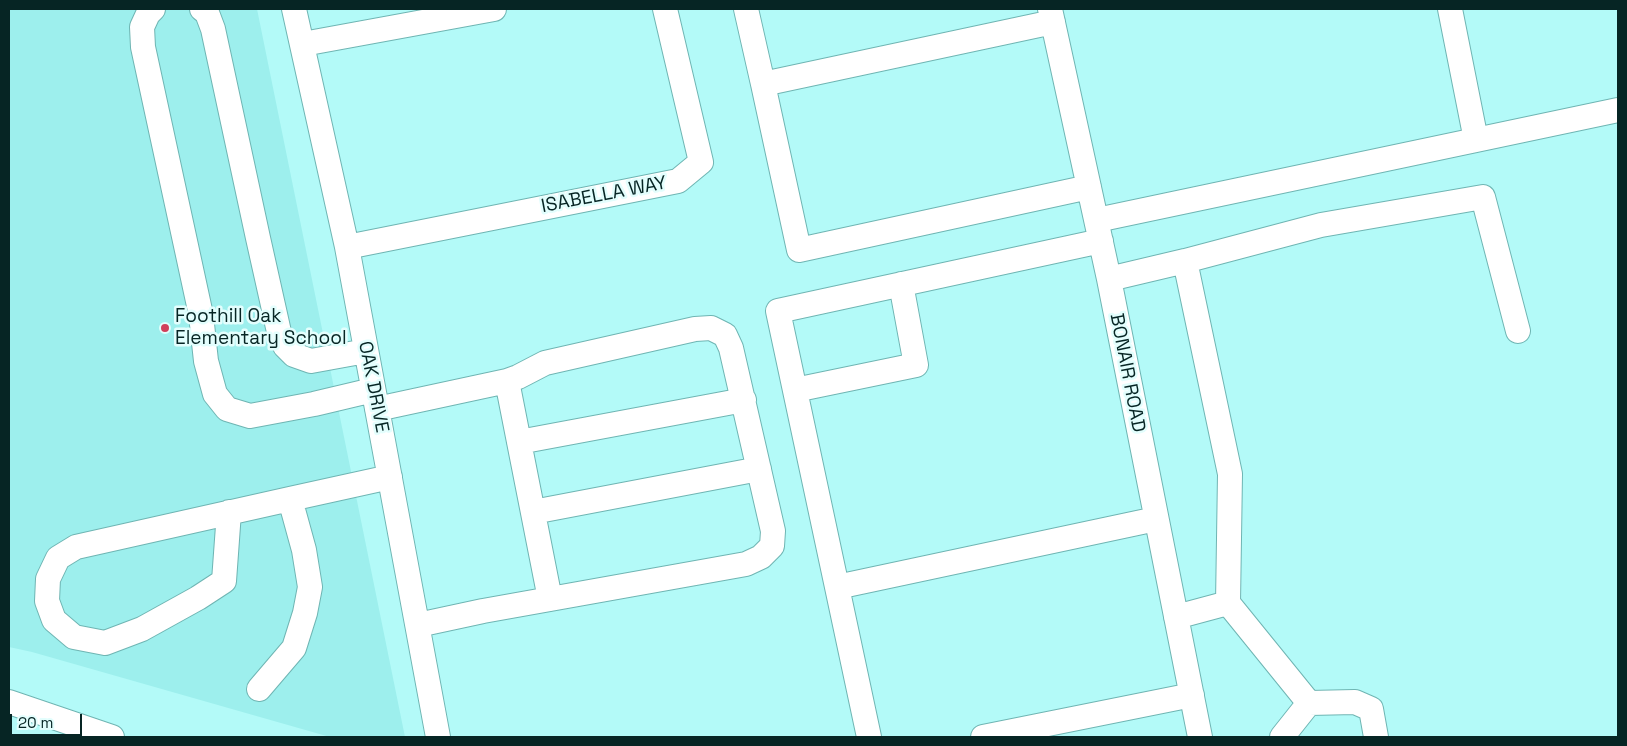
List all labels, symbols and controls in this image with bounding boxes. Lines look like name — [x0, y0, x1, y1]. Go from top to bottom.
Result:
street label: ISABELLA WAY — [539, 172, 669, 218]
place label: Foothill Oak Elementary School — [175, 306, 347, 350]
street label: BONAIR ROAD — [1104, 312, 1150, 434]
marker: Foothill Oak Elementary School — [159, 322, 171, 334]
street label: OAK DRIVE — [353, 339, 393, 435]
scale bar — [12, 704, 85, 736]
text: 20 m — [18, 713, 53, 732]

